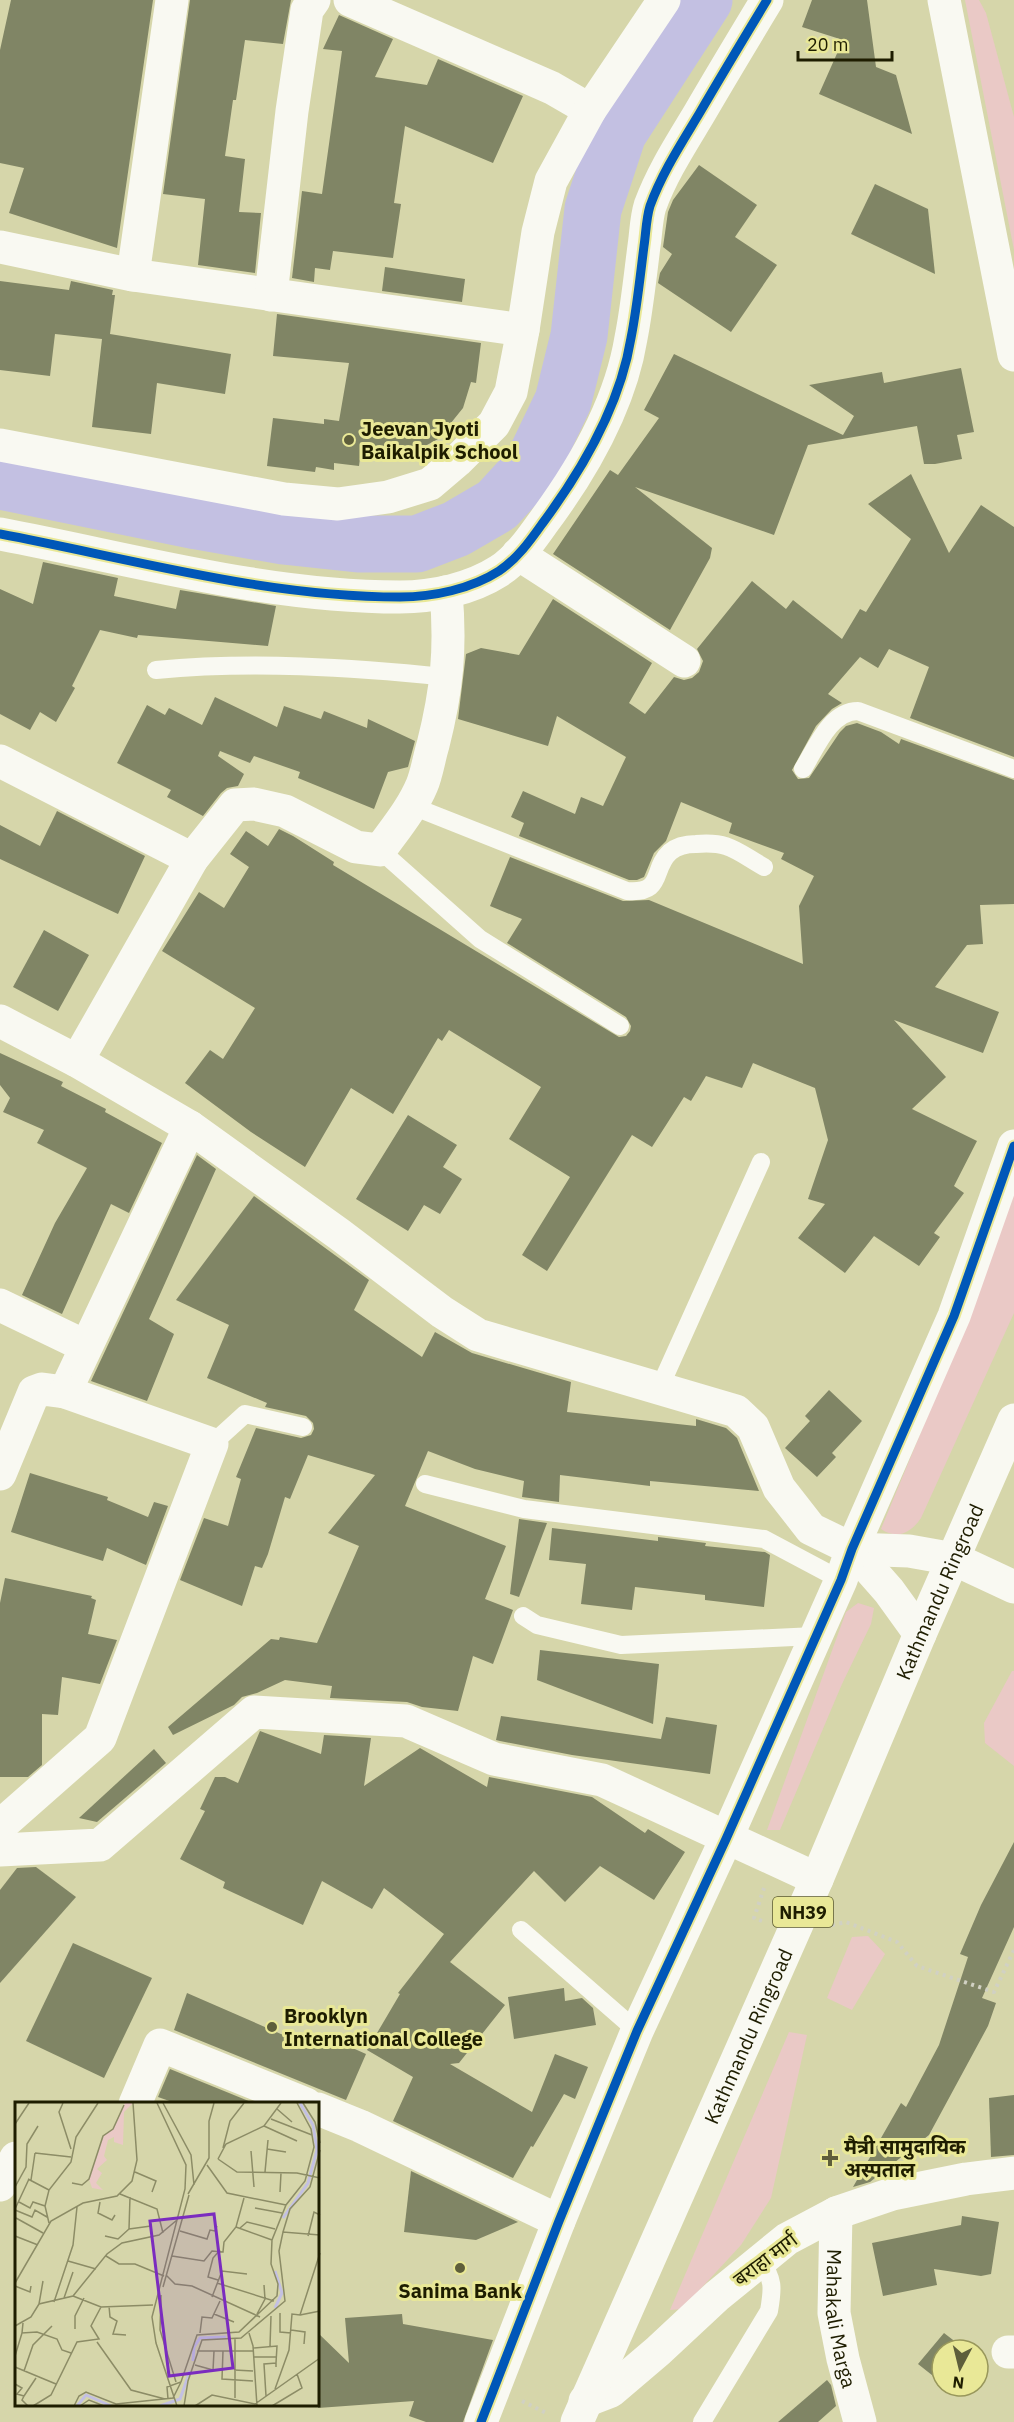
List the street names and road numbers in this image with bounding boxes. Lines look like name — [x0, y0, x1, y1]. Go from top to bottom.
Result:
street label: Kathmandu Ringroad — [889, 1499, 989, 1684]
road number: NH39 — [773, 1897, 833, 1927]
street label: Kathmandu Ringroad — [697, 1944, 798, 2128]
street label: बराहा मार्ग — [727, 2225, 803, 2292]
street label: Mahakali Marga — [820, 2249, 864, 2391]

